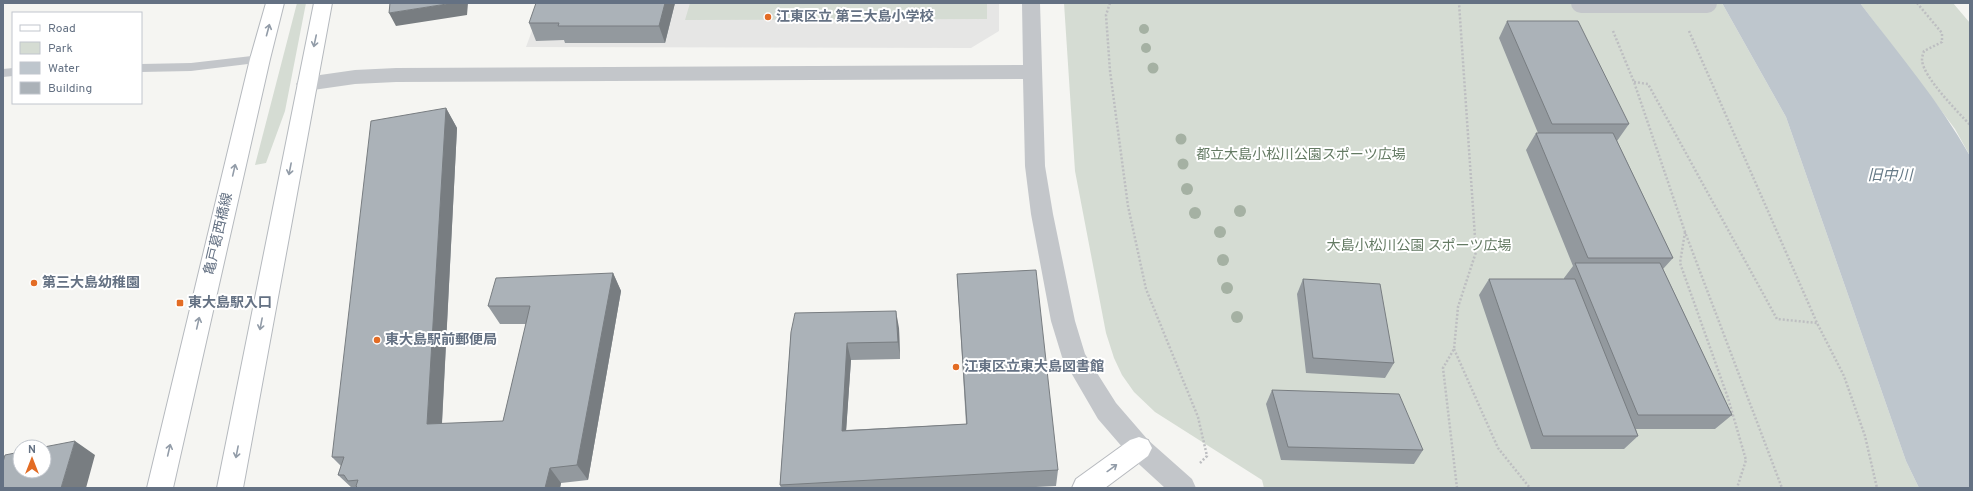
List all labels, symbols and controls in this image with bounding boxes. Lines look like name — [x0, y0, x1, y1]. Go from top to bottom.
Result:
place label: 江東区立 第三大島小学校 — [776, 8, 934, 26]
legend — [12, 12, 142, 104]
marker: 江東区立 第三大島小学校 — [763, 12, 773, 22]
text: Road — [48, 21, 76, 37]
one-way arrow — [265, 23, 272, 36]
one-way arrow — [311, 34, 319, 47]
text: Park — [48, 41, 73, 57]
text: Water — [48, 61, 80, 77]
text: Building — [48, 81, 92, 97]
park label: 都立大島小松川公園スポーツ広場 — [1196, 147, 1406, 164]
one-way arrow — [286, 162, 294, 175]
one-way arrow — [231, 163, 238, 176]
water label: 旧中川 — [1867, 167, 1914, 186]
street label: 亀戸葛西橋線 — [201, 191, 237, 277]
park label: 大島小松川公園 スポーツ広場 — [1326, 238, 1512, 255]
place label: 第三大島幼稚園 — [42, 274, 140, 292]
marker: 第三大島幼稚園 — [29, 278, 39, 288]
place label: 東大島駅入口 — [188, 295, 272, 312]
marker: 東大島駅入口 — [175, 298, 185, 308]
one-way arrow — [195, 317, 203, 330]
one-way arrow — [257, 317, 265, 330]
place label: 東大島駅前郵便局 — [385, 331, 497, 349]
marker: 東大島駅前郵便局 — [372, 335, 382, 345]
place label: 江東区立東大島図書館 — [964, 359, 1104, 376]
marker: 江東区立東大島図書館 — [951, 362, 961, 372]
north arrow — [12, 439, 52, 479]
text: N — [28, 443, 36, 457]
one-way arrow — [165, 444, 173, 457]
one-way arrow — [233, 445, 241, 458]
one-way arrow — [1106, 464, 1117, 472]

